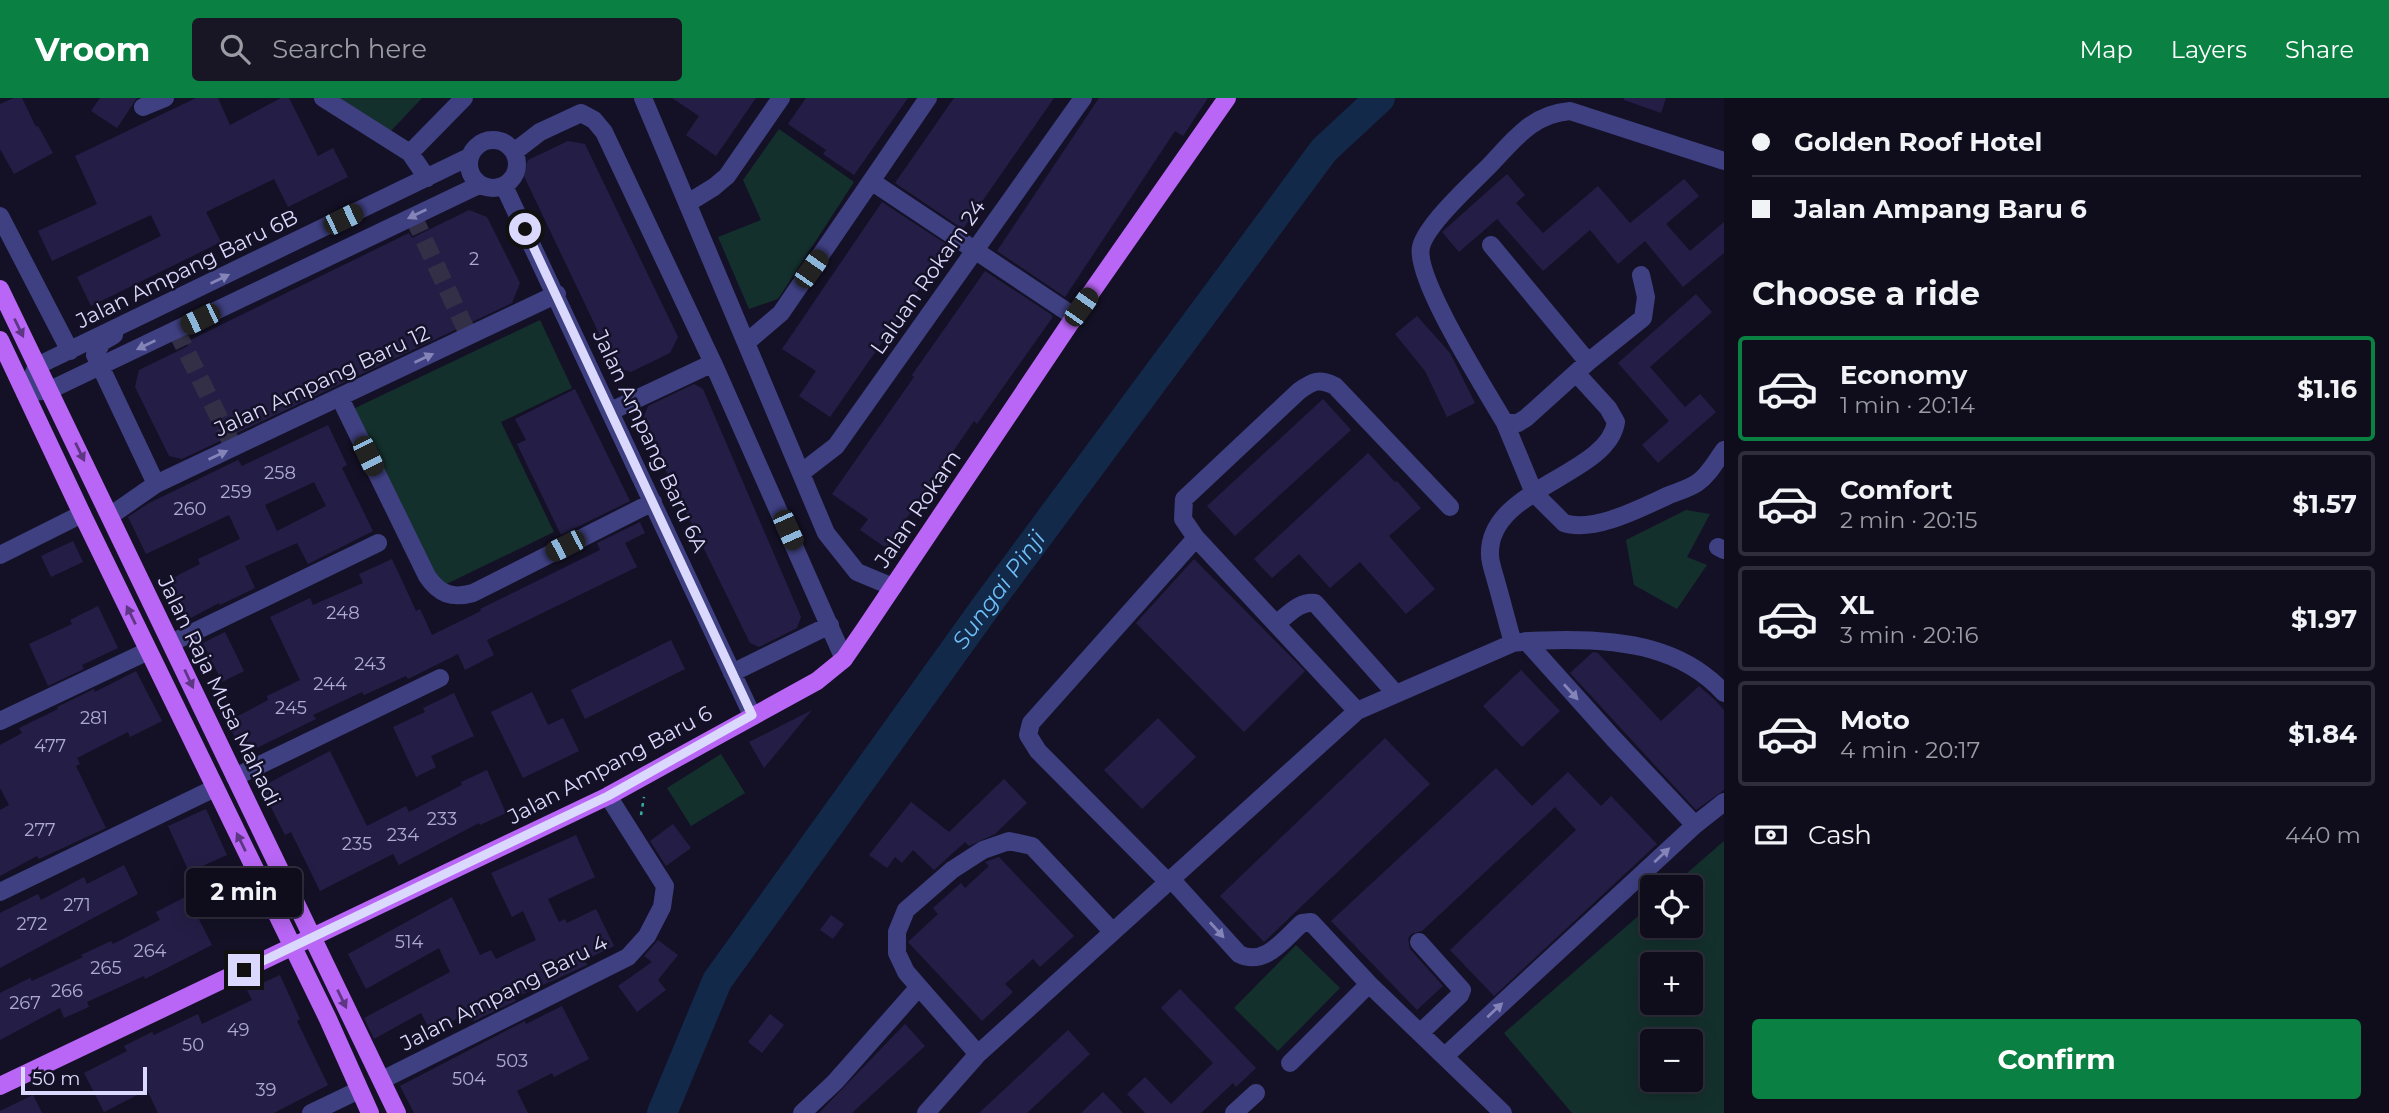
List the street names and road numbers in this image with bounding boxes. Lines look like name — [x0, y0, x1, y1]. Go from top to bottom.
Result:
street label: Laluan Rokam 24 — [865, 195, 990, 359]
street label: Jalan Ampang Baru 6B — [71, 204, 302, 334]
street label: Jalan Ampang Baru 12 — [209, 320, 433, 442]
street label: Jalan Ampang Baru 6A — [587, 325, 714, 557]
street label: Jalan Rokam — [869, 445, 966, 573]
street label: Jalan Raja Musa Mahadi — [152, 571, 286, 810]
street label: Jalan Ampang Baru 6 — [502, 700, 716, 830]
street label: Jalan Ampang Baru 4 — [395, 929, 611, 1056]

